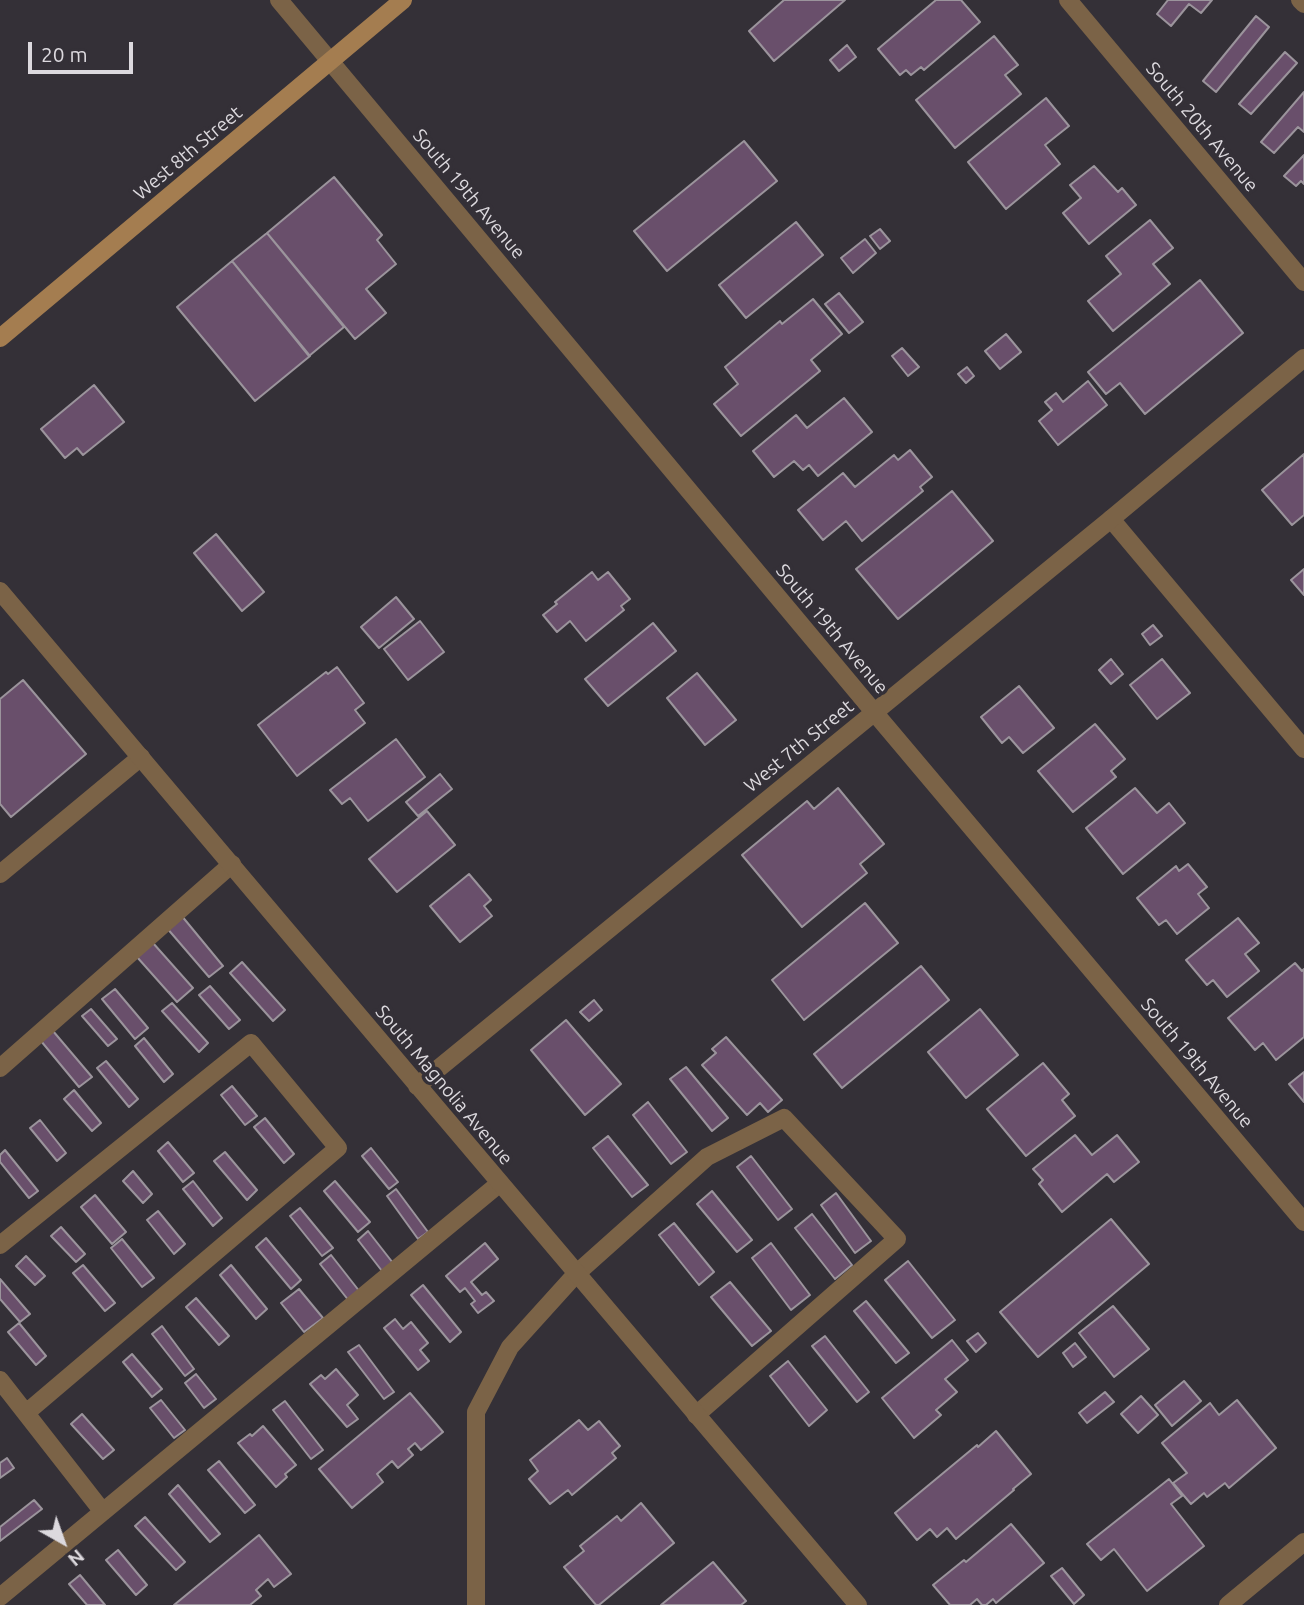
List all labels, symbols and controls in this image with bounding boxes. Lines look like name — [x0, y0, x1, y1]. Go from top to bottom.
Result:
scale bar — [32, 28, 136, 72]
text: 20 m — [41, 42, 88, 66]
street label: South 20th Avenue — [1141, 57, 1263, 197]
street label: West 8th Street — [129, 101, 247, 205]
street label: South 19th Avenue — [408, 124, 530, 264]
street label: South 19th Avenue — [771, 559, 893, 699]
street label: West 7th Street — [740, 695, 858, 797]
street label: South 19th Avenue — [1136, 993, 1258, 1133]
street label: South Magnolia Avenue — [371, 1001, 517, 1169]
north arrow — [28, 1507, 98, 1577]
text: N — [64, 1545, 89, 1571]

